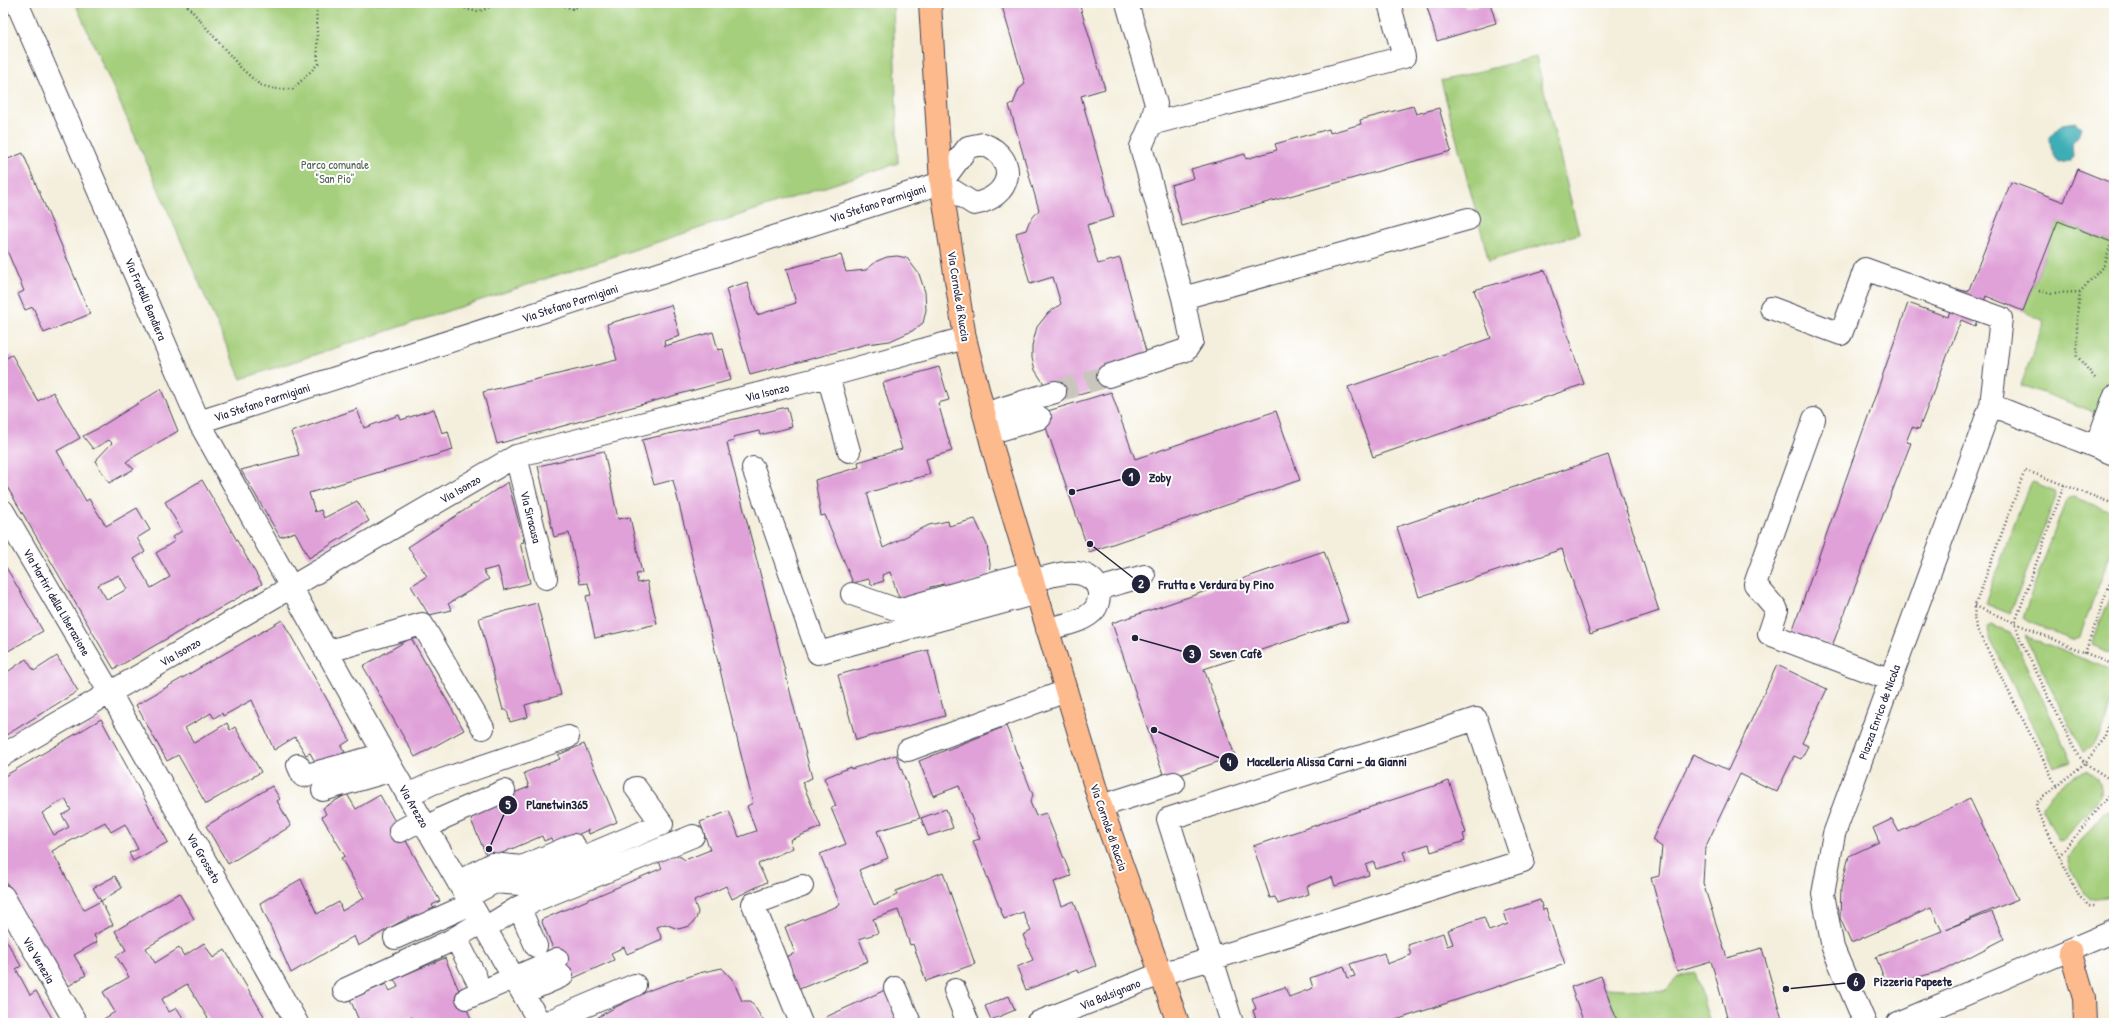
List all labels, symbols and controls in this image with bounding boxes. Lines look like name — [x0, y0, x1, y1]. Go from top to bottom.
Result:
park label: Parco comunale "San Pio" — [301, 156, 369, 187]
street label: Via Stefano Parmigiani — [828, 179, 928, 227]
street label: Via Cornole di Ruccia — [943, 250, 975, 343]
street label: Via Fratelli Bandiera — [121, 255, 171, 343]
street label: Via Stefano Parmigiani — [520, 279, 620, 327]
street label: Via Stefano Parmigiani — [212, 378, 312, 426]
street label: Via Isonzo — [743, 378, 791, 406]
callout: Zoby — [1121, 465, 1179, 490]
text: 1 — [1129, 468, 1134, 485]
text: Zoby — [1149, 468, 1172, 487]
street label: Via Isonzo — [436, 470, 484, 508]
street label: Via Siracusa — [516, 489, 546, 545]
street label: Via Martiri della Liberazione — [19, 545, 95, 659]
callout: Frutta e Verdura by Pino — [1131, 572, 1282, 597]
text: 2 — [1138, 575, 1144, 592]
text: Frutta e Verdura by Pino — [1157, 575, 1274, 594]
street label: Via Isonzo — [156, 633, 204, 671]
callout: Seven Cafè — [1182, 641, 1270, 666]
text: Seven Cafè — [1210, 644, 1263, 662]
text: 3 — [1189, 645, 1195, 662]
street label: Piazza Enrico de Nicola — [1854, 662, 1904, 762]
callout: Macelleria Alissa Carni - da Gianni — [1219, 749, 1415, 774]
text: Macelleria Alissa Carni - da Gianni — [1247, 752, 1407, 770]
text: 4 — [1227, 753, 1232, 770]
street label: Via Arezzo — [395, 781, 433, 831]
street label: Via Cornole di Ruccia — [1086, 781, 1132, 873]
callout: Planetwin365 — [498, 792, 595, 817]
text: Planetwin365 — [526, 795, 588, 813]
text: 5 — [505, 796, 511, 813]
street label: Via Grosseto — [183, 830, 225, 886]
street label: Via Venezia — [19, 934, 59, 987]
callout: Pizzeria Papeete — [1846, 969, 1960, 994]
text: Pizzeria Papeete — [1874, 972, 1953, 991]
text: 6 — [1854, 973, 1859, 990]
street label: Via Balsignano — [1077, 974, 1143, 1014]

